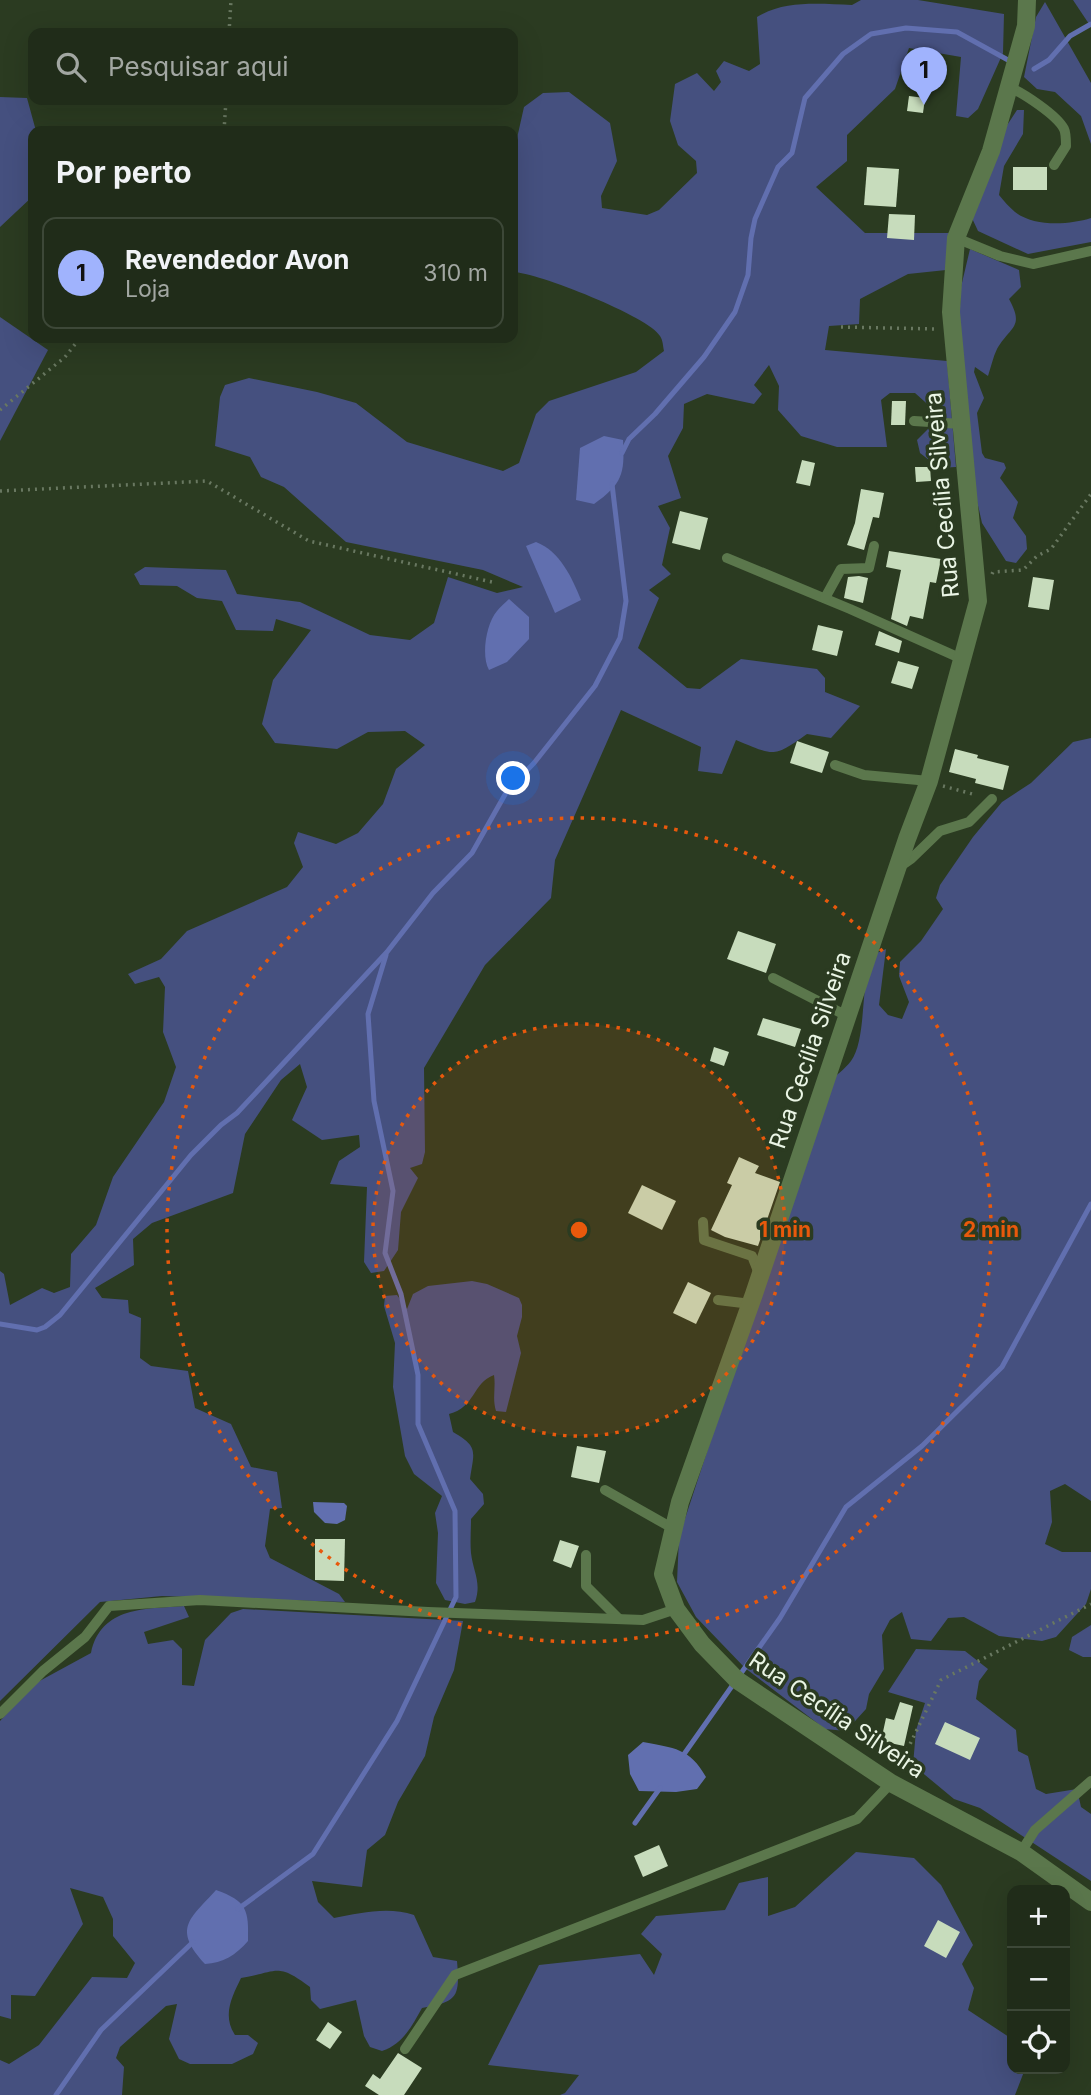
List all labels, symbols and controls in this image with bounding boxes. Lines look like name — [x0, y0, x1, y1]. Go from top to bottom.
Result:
search box — [28, 28, 518, 105]
pin: 1 — [901, 47, 947, 105]
icon: search — [52, 48, 90, 86]
text: Pesquisar aqui — [108, 51, 289, 82]
text: Por perto — [56, 154, 192, 190]
text: Revendedor Avon — [125, 244, 349, 275]
text: 1 — [76, 259, 86, 287]
text: 310 m — [423, 259, 488, 287]
text: Loja — [125, 275, 170, 303]
street label: Rua Cecília Silveira — [919, 391, 965, 599]
your location — [496, 761, 530, 795]
street label: Rua Cecília Silveira — [763, 948, 857, 1152]
text: 1 min — [759, 1217, 811, 1242]
text: 2 min — [963, 1217, 1019, 1242]
centre of rings — [567, 1218, 591, 1242]
street label: Rua Cecília Silveira — [744, 1646, 930, 1784]
map controls — [1007, 1885, 1070, 2074]
button: + — [1007, 1885, 1070, 1948]
button: − — [1007, 1948, 1070, 2011]
button: locate — [1007, 2011, 1070, 2074]

